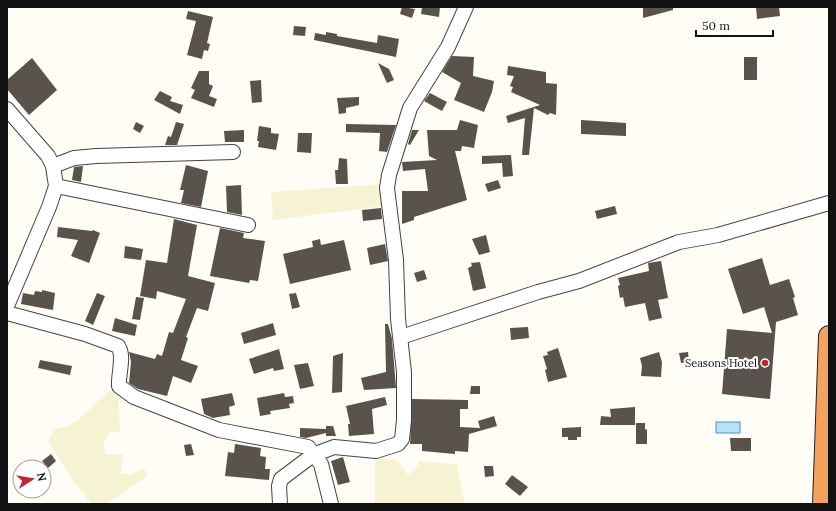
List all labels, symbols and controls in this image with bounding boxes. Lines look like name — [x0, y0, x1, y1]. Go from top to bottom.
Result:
scale bar — [696, 12, 773, 38]
text: 50 m — [702, 18, 730, 33]
place label: Seasons Hotel — [685, 356, 757, 370]
marker: Seasons Hotel — [760, 358, 770, 368]
north arrow — [12, 459, 52, 499]
text: N — [34, 471, 50, 483]

